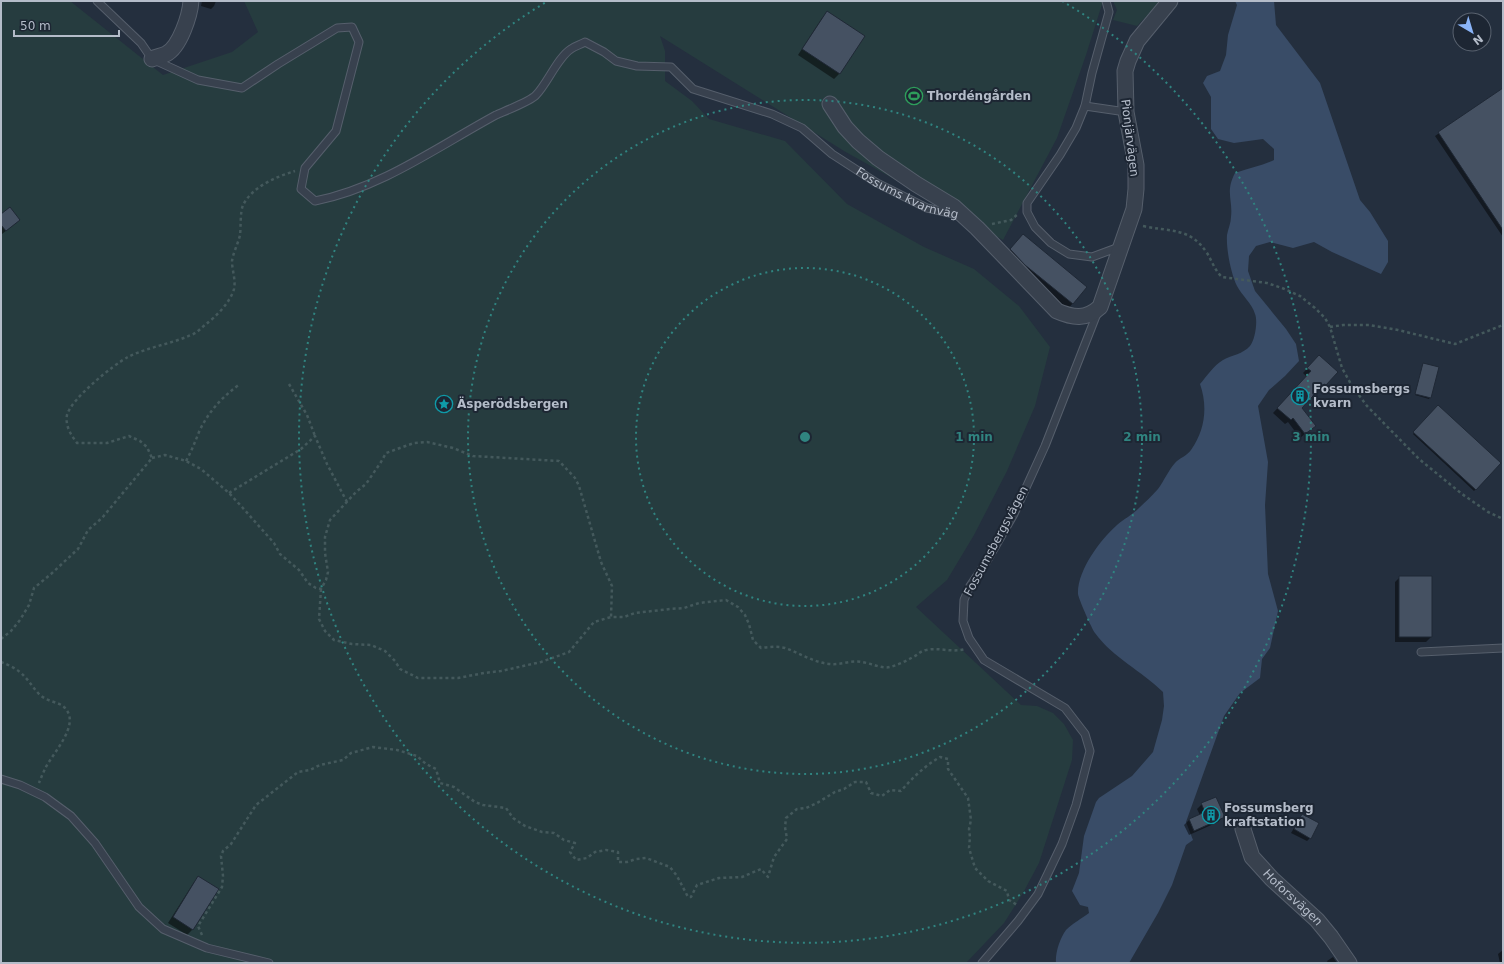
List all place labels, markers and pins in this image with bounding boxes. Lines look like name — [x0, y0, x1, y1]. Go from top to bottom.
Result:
sports icon: Thordéngården — [904, 86, 924, 106]
place label: Thordéngården — [927, 89, 1031, 103]
place label: Fossumsbergs kvarn — [1313, 382, 1410, 410]
building icon: Fossumsbergs kvarn — [1290, 386, 1310, 406]
place icon: Äsperödsbergen — [434, 394, 454, 414]
place label: Äsperödsbergen — [457, 396, 568, 411]
centre of rings — [798, 430, 812, 444]
place label: Fossumsberg kraftstation — [1224, 801, 1314, 829]
building icon: Fossumsberg kraftstation — [1201, 805, 1221, 825]

